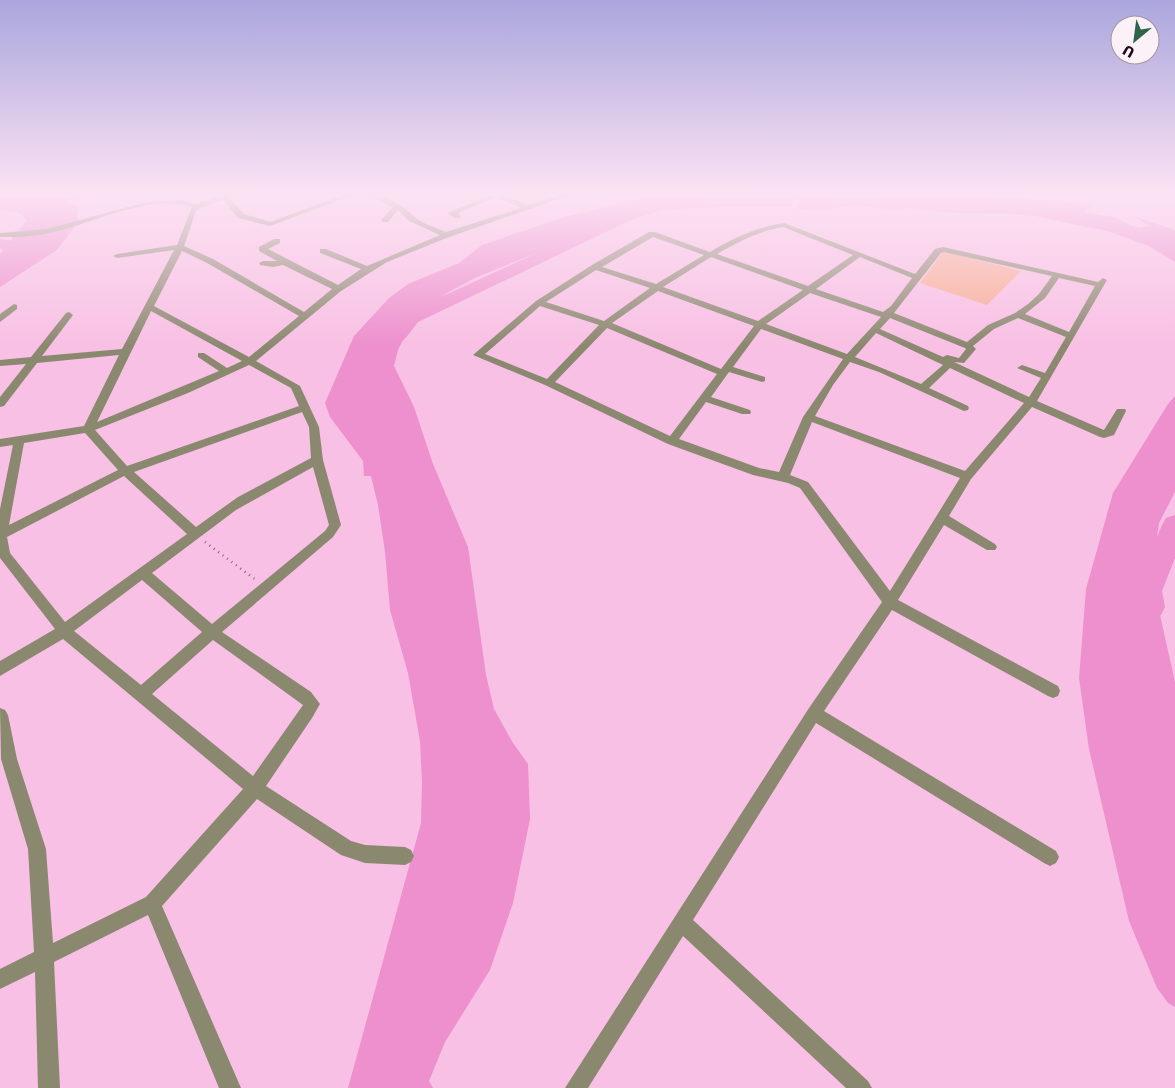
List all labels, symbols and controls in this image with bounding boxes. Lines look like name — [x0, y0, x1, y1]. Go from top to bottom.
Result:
north arrow — [1110, 15, 1160, 65]
text: U — [1120, 42, 1138, 61]

